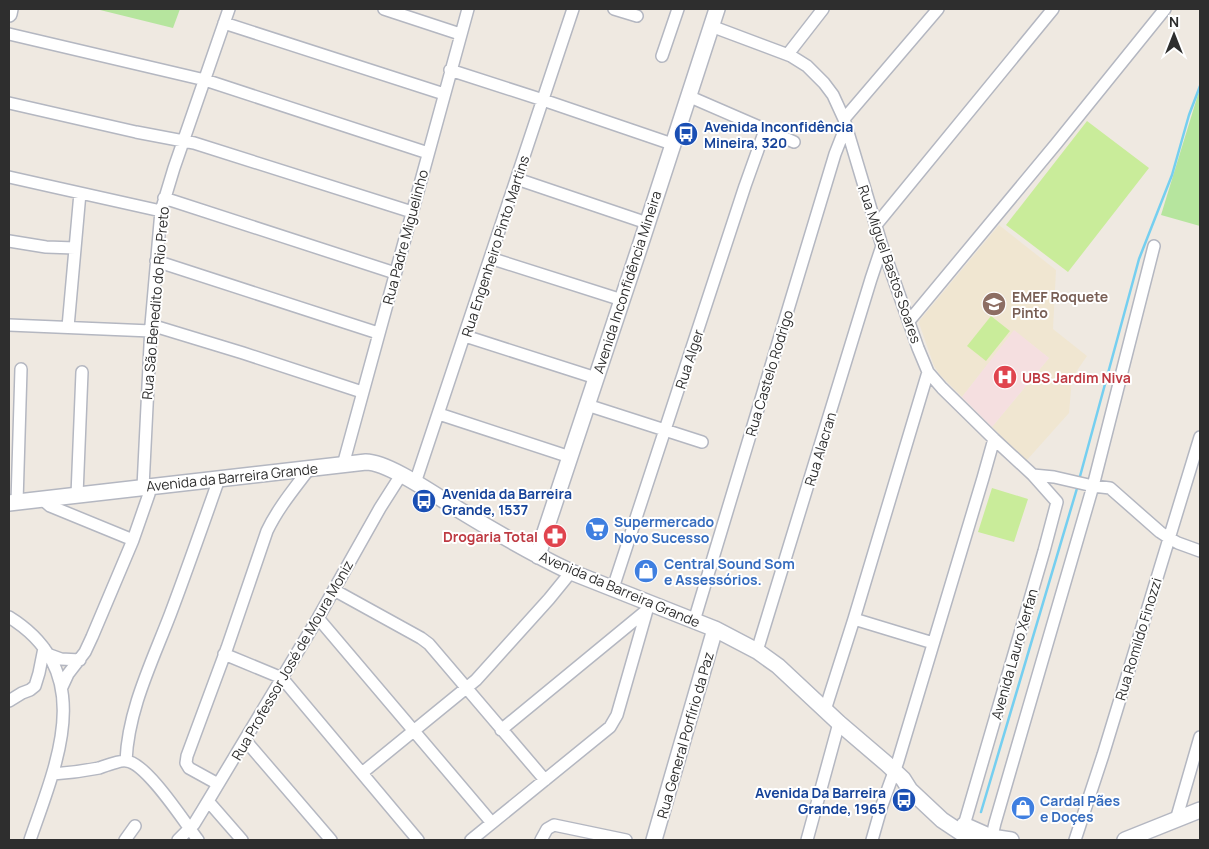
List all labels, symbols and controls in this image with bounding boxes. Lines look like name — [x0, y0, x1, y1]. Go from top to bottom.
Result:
north arrow — [1149, 10, 1199, 60]
text: N — [1169, 12, 1179, 31]
place label: Avenida Inconfidência Mineira, 320 — [704, 117, 853, 152]
bus stop icon: Avenida Inconfidência Mineira, 320 — [673, 121, 699, 147]
street label: Rua Engenheiro Pinto Martins — [457, 153, 533, 339]
street label: Rua Padre Miguelinho — [378, 167, 432, 307]
street label: Rua Miguel Bastos Soares — [854, 182, 926, 346]
street label: Avenida Inconfidência Mineira — [588, 188, 666, 376]
street label: Rua São Benedito do Rio Preto — [137, 206, 173, 400]
place label: EMEF Roquete Pinto — [1012, 287, 1108, 322]
school or university icon: EMEF Roquete Pinto — [981, 291, 1007, 317]
street label: Rua Castelo Rodrigo — [741, 308, 797, 438]
street label: Rua Alger — [670, 327, 708, 391]
hospital icon: UBS Jardim Niva — [992, 364, 1018, 390]
place label: UBS Jardim Niva — [1022, 368, 1131, 387]
street label: Rua Alacran — [800, 410, 840, 488]
street label: Avenida da Barreira Grande — [145, 459, 319, 495]
place label: Avenida da Barreira Grande, 1537 — [442, 484, 572, 519]
bus stop icon: Avenida da Barreira Grande, 1537 — [411, 488, 437, 514]
place label: Supermercado Novo Sucesso — [614, 512, 715, 547]
supermarket icon: Supermercado Novo Sucesso — [584, 516, 610, 542]
pharmacy icon: Drogaria Total — [542, 523, 568, 549]
place label: Drogaria Total — [443, 527, 538, 546]
street label: Avenida da Barreira Grande — [537, 547, 703, 631]
place label: Central Sound Som e Assessórios. — [664, 554, 795, 589]
street label: Rua Professor José de Moura Moniz — [227, 556, 357, 764]
shop icon: Central Sound Som e Assessórios. — [633, 558, 659, 584]
street label: Rua Romildo Finozzi — [1110, 575, 1166, 703]
street label: Avenida Lauro Xerfan — [986, 586, 1042, 722]
street label: Rua General Porfírio da Paz — [652, 650, 718, 820]
place label: Avenida Da Barreira Grande, 1965 — [755, 783, 886, 818]
bus stop icon: Avenida Da Barreira Grande, 1965 — [891, 787, 917, 813]
place label: Cardal Pães e Doçes — [1040, 791, 1121, 826]
shop icon: Cardal Pães e Doçes — [1010, 795, 1036, 821]

